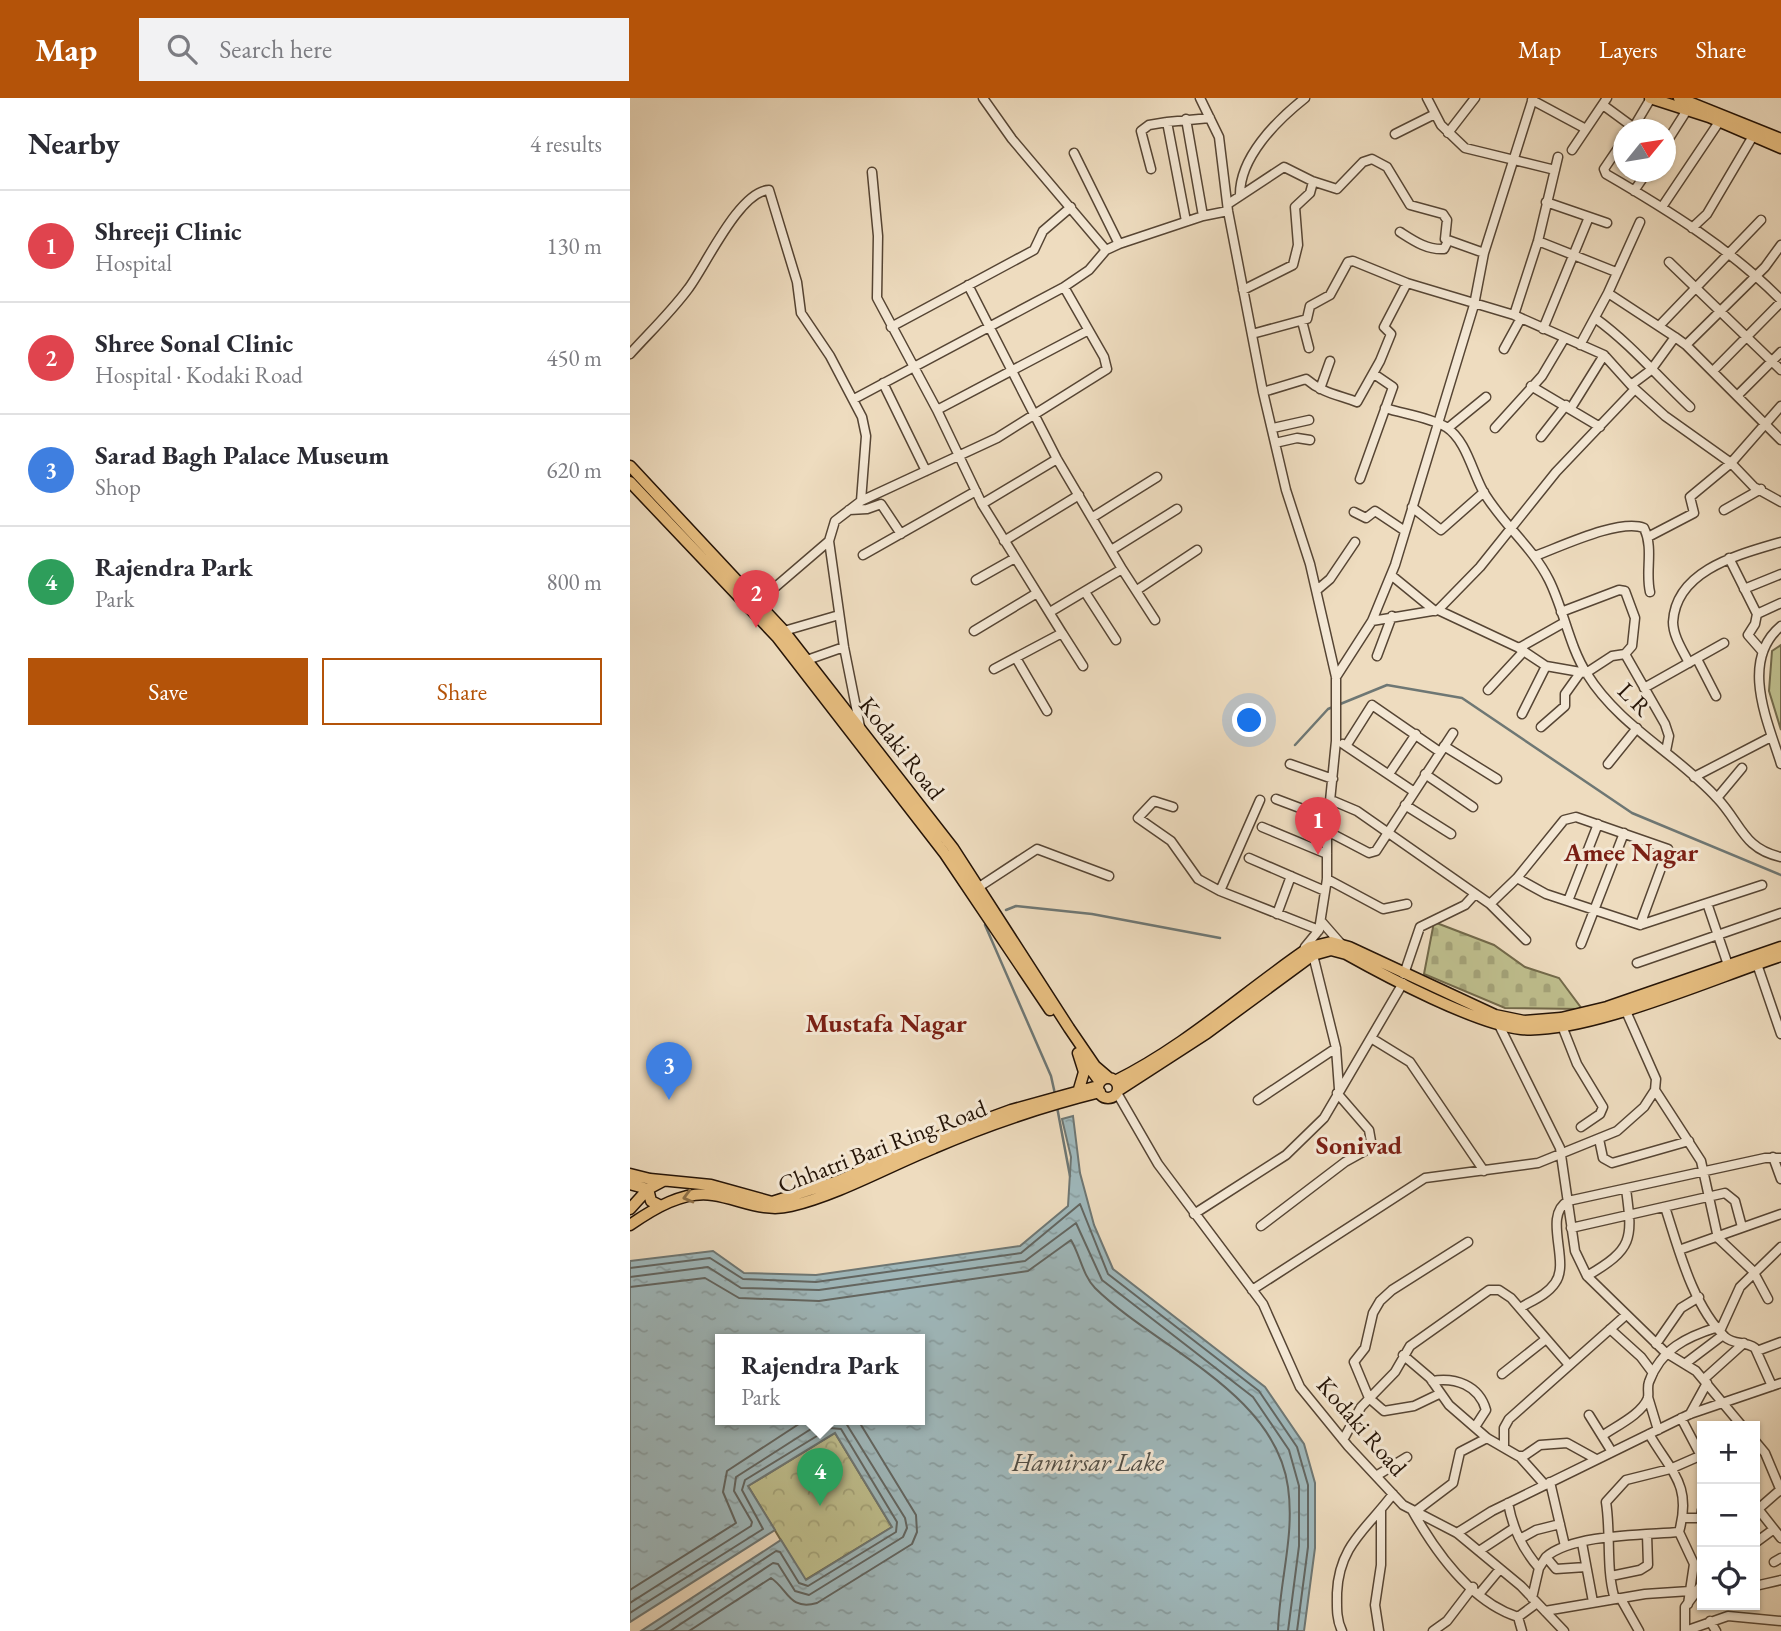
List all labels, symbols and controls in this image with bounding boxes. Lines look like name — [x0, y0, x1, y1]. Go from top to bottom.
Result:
search box — [139, 18, 629, 81]
text: Map — [35, 28, 97, 71]
icon: search — [163, 30, 201, 68]
text: Search here — [219, 32, 332, 66]
text: Map — [1518, 34, 1561, 65]
text: Layers — [1599, 34, 1658, 65]
text: Share — [1696, 34, 1746, 65]
north arrow — [1613, 119, 1676, 182]
text: Nearby — [28, 124, 120, 163]
text: 4 results — [530, 129, 602, 159]
text: Shreeji Clinic — [95, 214, 242, 248]
text: 1 — [45, 231, 57, 261]
text: 130 m — [546, 231, 602, 261]
text: Hospital — [95, 248, 172, 278]
text: Shree Sonal Clinic — [95, 326, 293, 360]
text: 2 — [45, 343, 57, 373]
text: 450 m — [546, 343, 602, 373]
text: Hospital · Kodaki Road — [95, 360, 303, 390]
text: Sarad Bagh Palace Museum — [95, 438, 389, 472]
text: 3 — [45, 455, 57, 485]
text: 620 m — [546, 455, 602, 485]
text: Shop — [95, 472, 141, 502]
text: Rajendra Park — [95, 550, 253, 584]
text: 4 — [45, 567, 57, 597]
text: 800 m — [546, 567, 602, 597]
pin: 2 — [733, 570, 779, 628]
text: Park — [95, 584, 134, 614]
button: Save — [28, 658, 308, 725]
button: Share — [322, 658, 602, 725]
street label: L R — [1611, 675, 1659, 723]
street label: Kodaki Road — [852, 690, 952, 806]
your location — [1232, 703, 1266, 737]
pin: 1 — [1295, 797, 1341, 855]
district label: Amee Nagar — [1563, 835, 1699, 869]
district label: Mustafa Nagar — [805, 1006, 967, 1040]
pin: 3 — [646, 1042, 692, 1100]
street label: Chhatri Bari Ring Road — [773, 1092, 992, 1200]
district label: Sonivad — [1316, 1128, 1403, 1162]
one-way arrow — [683, 1189, 695, 1203]
popup — [715, 1334, 925, 1425]
text: Rajendra Park — [741, 1348, 899, 1382]
street label: Kodaki Road — [1310, 1370, 1414, 1483]
text: Park — [741, 1382, 780, 1412]
map controls — [1697, 1421, 1760, 1610]
button: + — [1697, 1421, 1760, 1484]
water label: Hamirsar Lake — [1011, 1445, 1165, 1479]
pin: 4 — [797, 1448, 843, 1506]
button: − — [1697, 1484, 1760, 1547]
button: locate — [1697, 1547, 1760, 1610]

